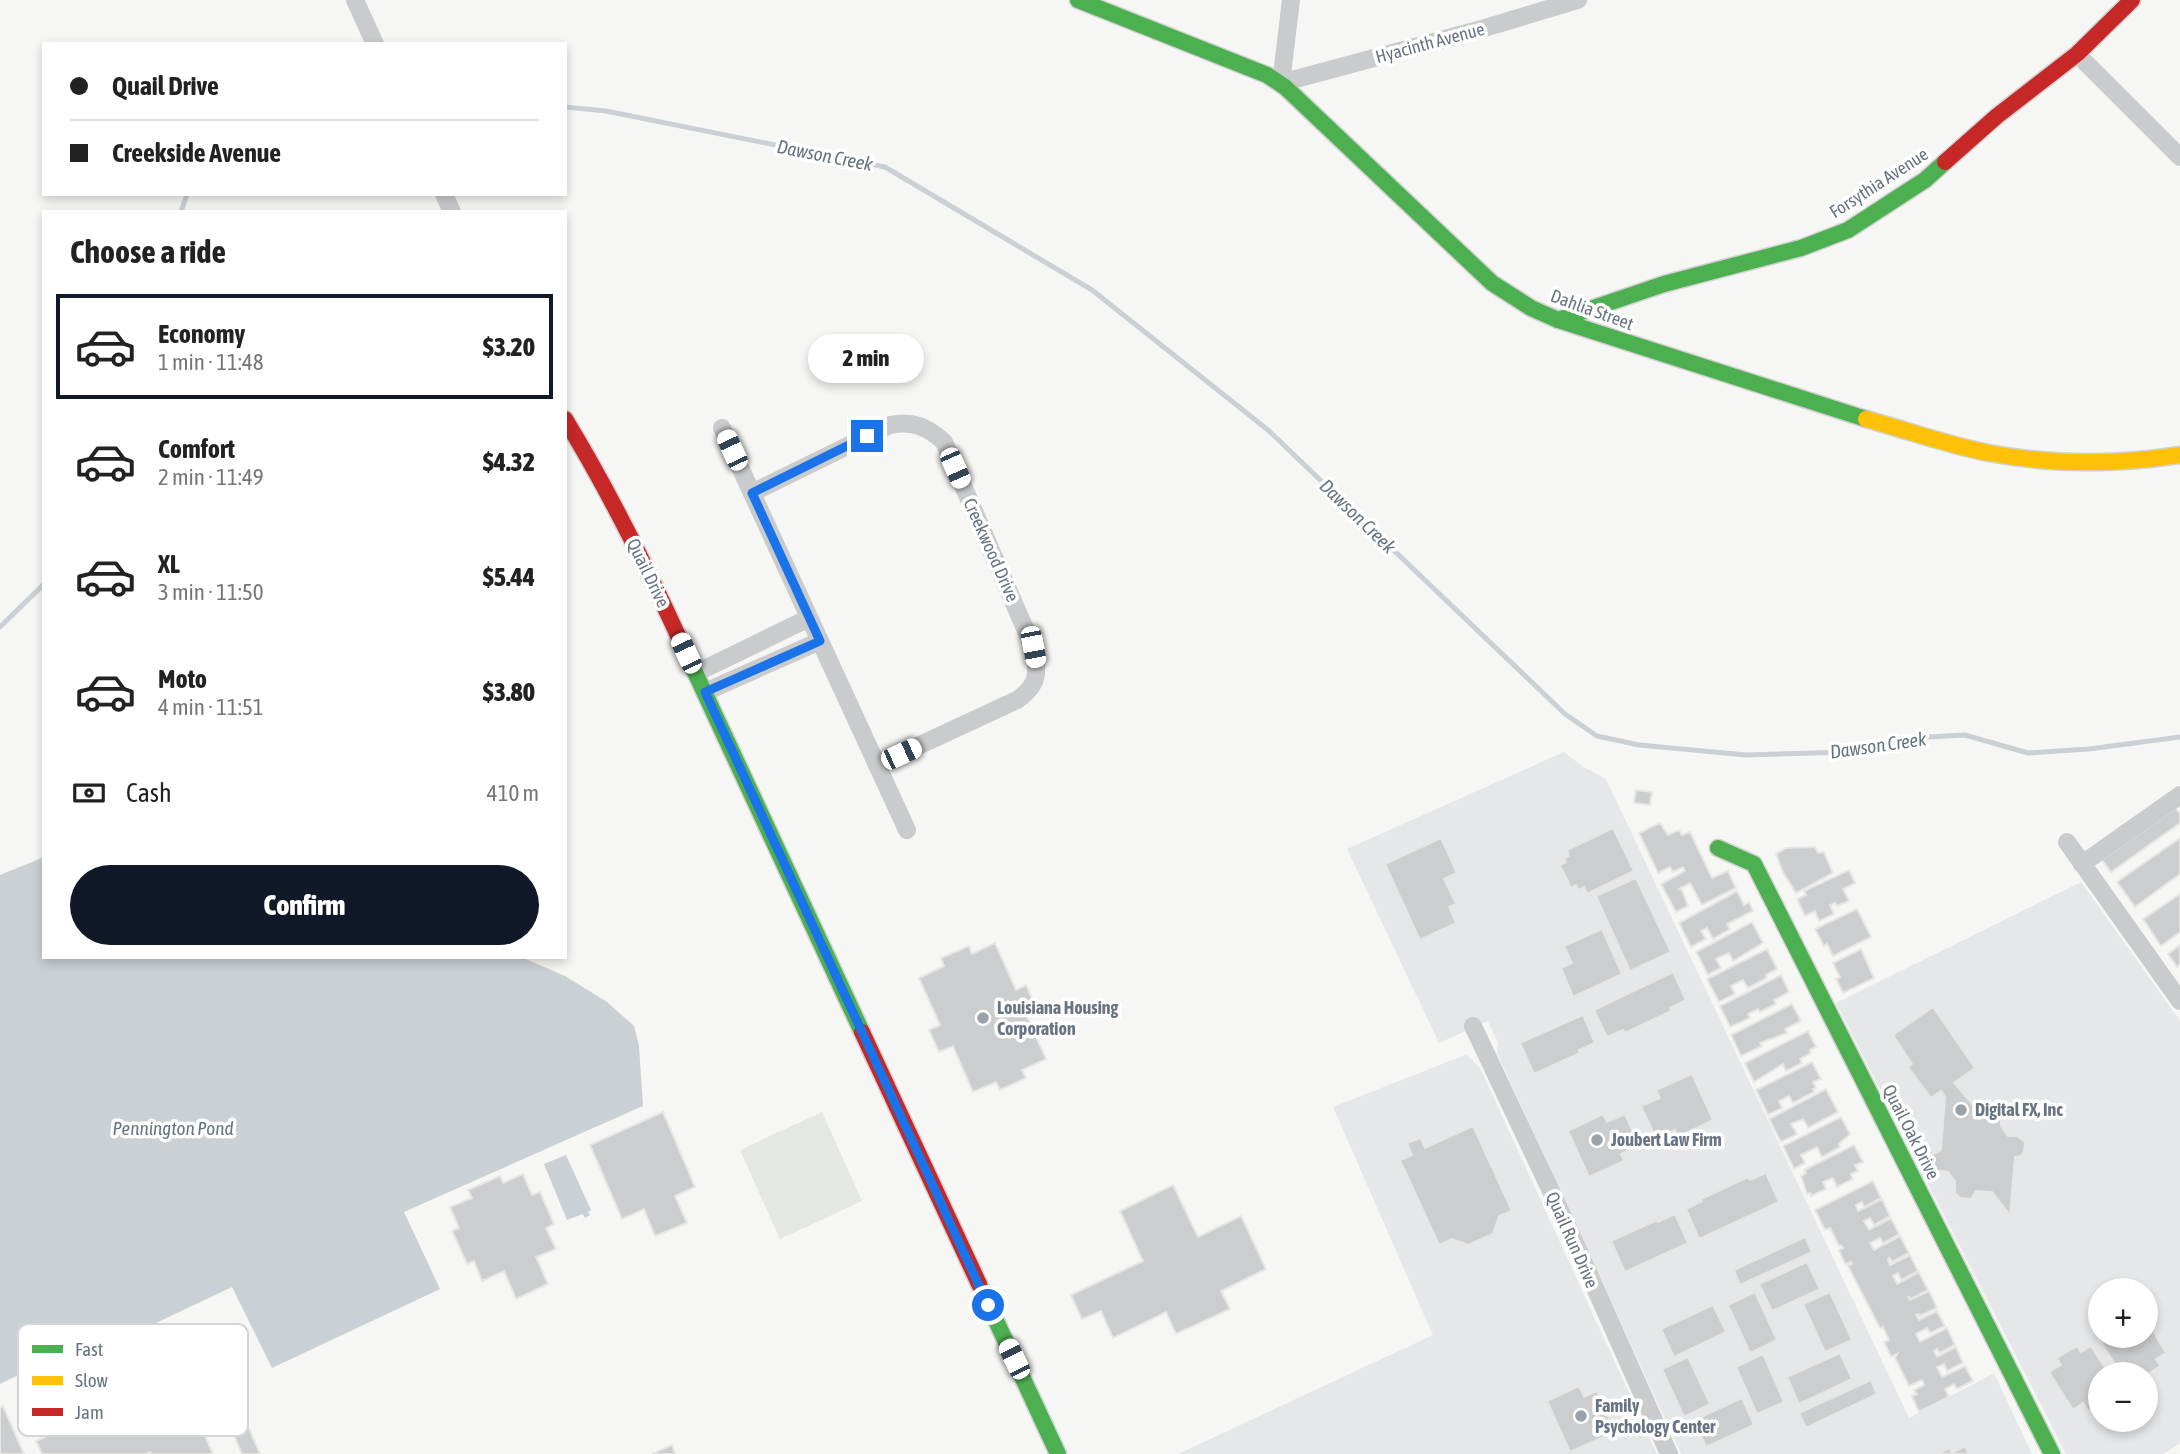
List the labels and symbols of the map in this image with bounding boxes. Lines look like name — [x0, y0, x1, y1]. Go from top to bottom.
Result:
street label: Hyacinth Avenue — [1373, 18, 1487, 67]
water label: Dawson Creek — [775, 135, 875, 175]
street label: Forsythia Avenue — [1826, 143, 1932, 222]
street label: Dahlia Street — [1548, 285, 1636, 334]
callout: 2 min — [809, 334, 925, 384]
route end — [851, 420, 883, 452]
car — [714, 427, 751, 473]
car — [937, 445, 974, 491]
water label: Dawson Creek — [1315, 474, 1401, 558]
street label: Creekwood Drive — [959, 495, 1024, 605]
street label: Quail Drive — [623, 535, 674, 611]
car — [1019, 624, 1048, 670]
car — [668, 630, 705, 676]
water label: Dawson Creek — [1828, 727, 1928, 763]
car — [878, 736, 925, 772]
place label: Louisiana Housing Corporation — [997, 997, 1119, 1039]
marker: Louisiana Housing Corporation — [975, 1010, 991, 1026]
street label: Quail Oak Drive — [1879, 1081, 1944, 1183]
place label: Digital FX, Inc — [1975, 1099, 2063, 1120]
marker: Digital FX, Inc — [1953, 1102, 1969, 1118]
water label: Pennington Pond — [112, 1117, 234, 1139]
place label: Joubert Law Firm — [1610, 1129, 1722, 1150]
marker: Joubert Law Firm — [1589, 1132, 1605, 1148]
street label: Quail Run Drive — [1542, 1189, 1603, 1291]
route start — [972, 1289, 1004, 1321]
legend — [18, 1324, 248, 1436]
car — [996, 1336, 1033, 1382]
text: Fast — [75, 1338, 103, 1360]
text: Slow — [75, 1369, 109, 1391]
place label: Family Psychology Center — [1595, 1395, 1716, 1437]
text: Jam — [75, 1401, 104, 1423]
marker: Family Psychology Center — [1573, 1408, 1589, 1424]

